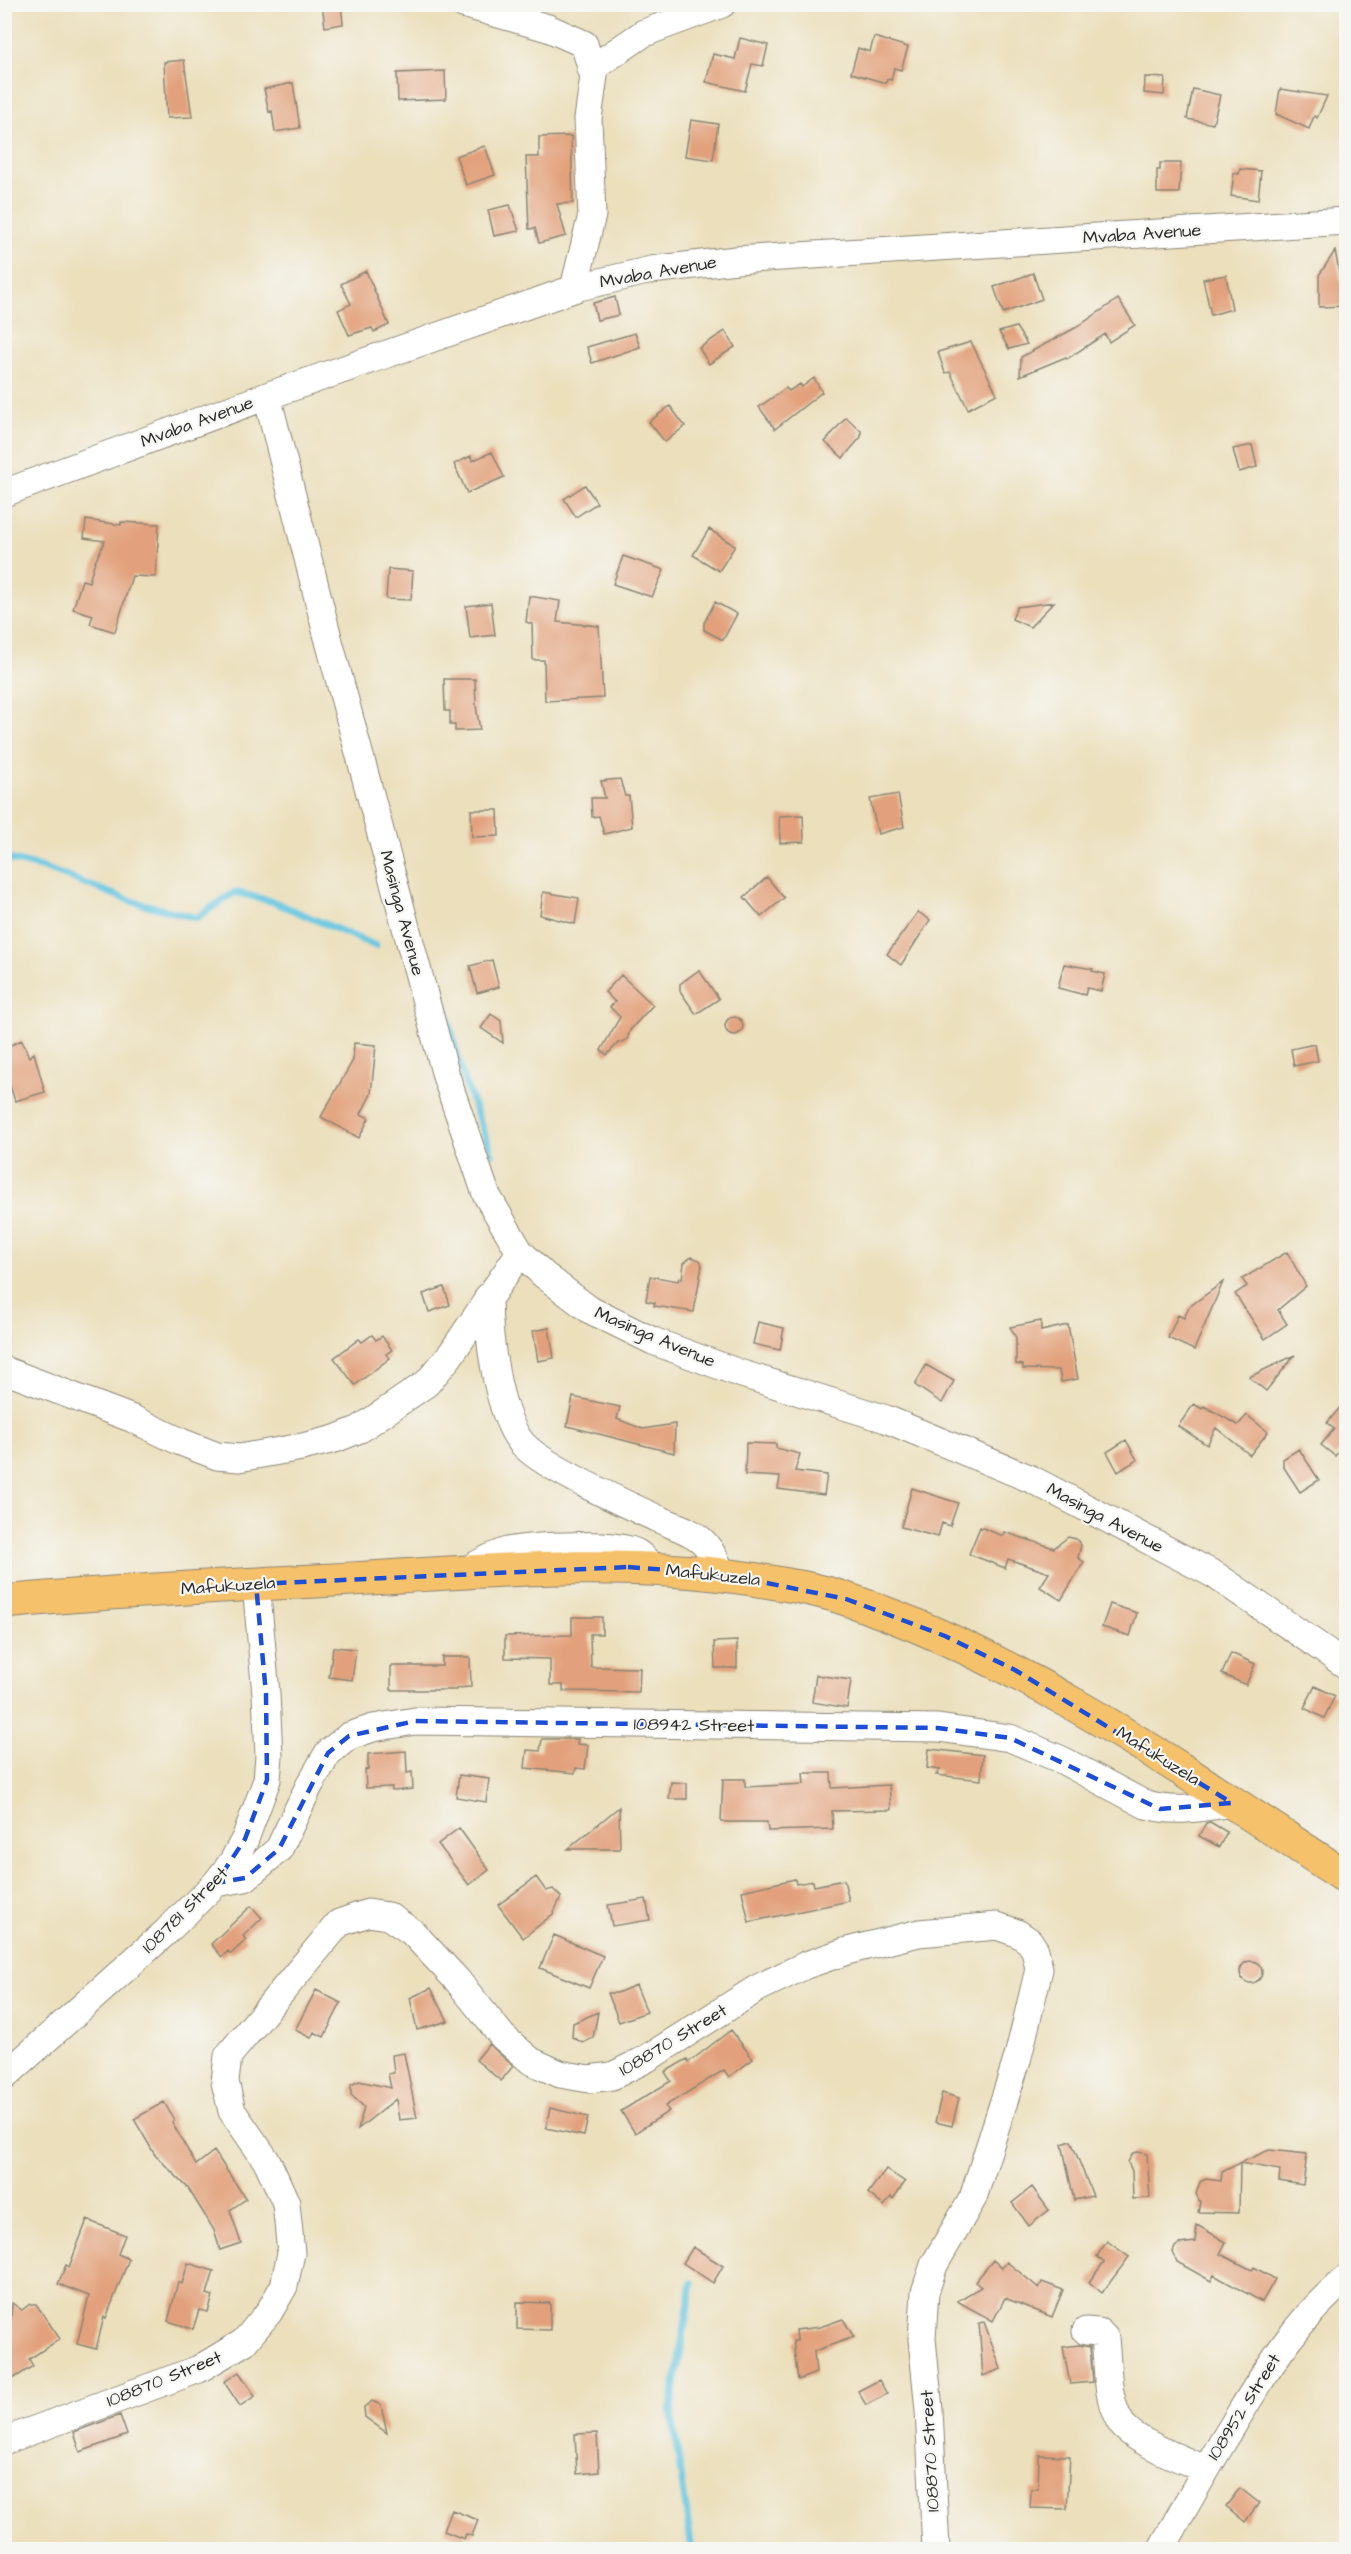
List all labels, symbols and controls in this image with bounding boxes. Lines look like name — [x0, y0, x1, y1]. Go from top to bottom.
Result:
street label: Mvaba Avenue — [1082, 217, 1202, 251]
street label: Mvaba Avenue — [598, 249, 719, 295]
street label: Mvaba Avenue — [137, 390, 257, 454]
street label: Masinga Avenue — [372, 847, 431, 979]
street label: Masinga Avenue — [590, 1300, 719, 1375]
street label: Masinga Avenue — [1042, 1477, 1168, 1560]
street label: Mafukuzela — [665, 1558, 761, 1592]
street label: Mafukuzela — [180, 1570, 276, 1602]
street label: 108942 Street — [633, 1711, 755, 1739]
street label: Mafukuzela — [1111, 1720, 1205, 1792]
street label: 108781 Street — [136, 1861, 234, 1959]
street label: 108870 Street — [614, 1997, 732, 2082]
street label: 108870 Street — [103, 2344, 226, 2413]
street label: 108952 Street — [1201, 2348, 1287, 2465]
street label: 108870 Street — [914, 2389, 946, 2513]

